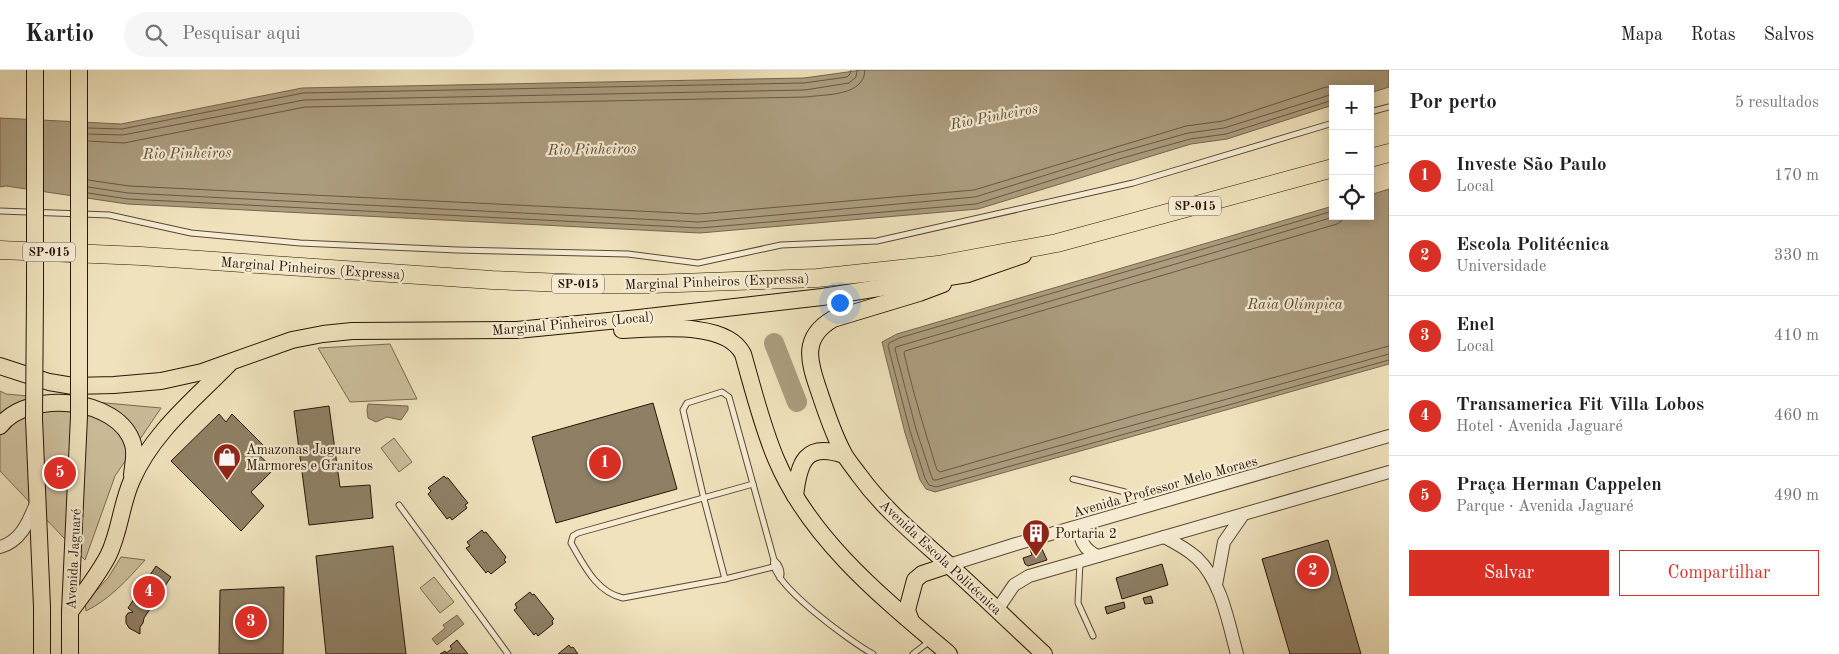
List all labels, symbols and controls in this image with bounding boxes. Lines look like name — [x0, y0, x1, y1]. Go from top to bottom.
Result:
search box — [124, 12, 474, 57]
icon: search — [142, 21, 170, 49]
text: Kartio — [25, 23, 94, 47]
text: Pesquisar aqui — [182, 25, 301, 44]
text: Mapa — [1621, 26, 1663, 44]
text: Rotas — [1691, 26, 1736, 44]
text: Salvos — [1764, 26, 1814, 44]
map controls — [1329, 85, 1374, 220]
button: + — [1329, 85, 1374, 130]
text: Por perto — [1409, 92, 1497, 113]
text: 5 resultados — [1735, 95, 1819, 111]
water label: Rio Pinheiros — [948, 102, 1039, 134]
button: − — [1329, 130, 1374, 175]
water label: Rio Pinheiros — [546, 142, 637, 159]
water label: Rio Pinheiros — [141, 146, 232, 163]
text: Investe São Paulo — [1456, 156, 1607, 175]
text: 1 — [1420, 168, 1430, 184]
text: 170 m — [1774, 168, 1819, 184]
button: locate — [1329, 175, 1374, 220]
text: Local — [1456, 179, 1494, 195]
road number: SP-015 — [1169, 196, 1221, 216]
text: Escola Politécnica — [1456, 236, 1609, 255]
road number: SP-015 — [23, 242, 75, 262]
text: 2 — [1420, 248, 1430, 264]
text: 330 m — [1774, 248, 1819, 264]
street label: Marginal Pinheiros (Expressa) — [220, 256, 406, 282]
text: Universidade — [1456, 259, 1546, 275]
street label: Marginal Pinheiros (Expressa) — [624, 272, 810, 292]
road number: SP-015 — [552, 274, 604, 293]
your location — [827, 290, 853, 316]
water label: Raia Olímpica — [1246, 298, 1343, 313]
street label: Marginal Pinheiros (Local) — [491, 310, 655, 338]
text: Enel — [1456, 316, 1495, 335]
text: 3 — [1420, 328, 1430, 344]
text: 410 m — [1774, 328, 1819, 344]
text: Local — [1456, 339, 1494, 355]
text: Transamerica Fit Villa Lobos — [1456, 396, 1704, 415]
text: 4 — [1420, 408, 1430, 424]
text: 460 m — [1774, 408, 1819, 424]
text: Hotel · Avenida Jaguaré — [1456, 419, 1623, 435]
shop icon: Amazonas Jaguare Marmores e Granitos — [212, 442, 242, 481]
place label: Amazonas Jaguare Marmores e Granitos — [246, 443, 373, 473]
pin: 1 — [589, 444, 621, 482]
pin: 5 — [44, 454, 76, 492]
street label: Avenida Professor Melo Moraes — [1071, 454, 1259, 520]
text: Praça Herman Cappelen — [1456, 476, 1662, 495]
text: 5 — [1420, 488, 1430, 504]
text: 490 m — [1774, 488, 1819, 504]
street label: Avenida Escola Politécnica — [877, 498, 1004, 618]
text: Parque · Avenida Jaguaré — [1456, 499, 1634, 515]
street label: Avenida Jaguaré — [64, 508, 84, 610]
building icon: Portaria 2 — [1021, 518, 1051, 557]
place label: Portaria 2 — [1055, 527, 1117, 541]
button: Salvar — [1409, 550, 1609, 596]
button: Compartilhar — [1619, 550, 1819, 596]
pin: 2 — [1297, 552, 1329, 590]
pin: 4 — [133, 573, 165, 611]
pin: 3 — [235, 603, 267, 641]

